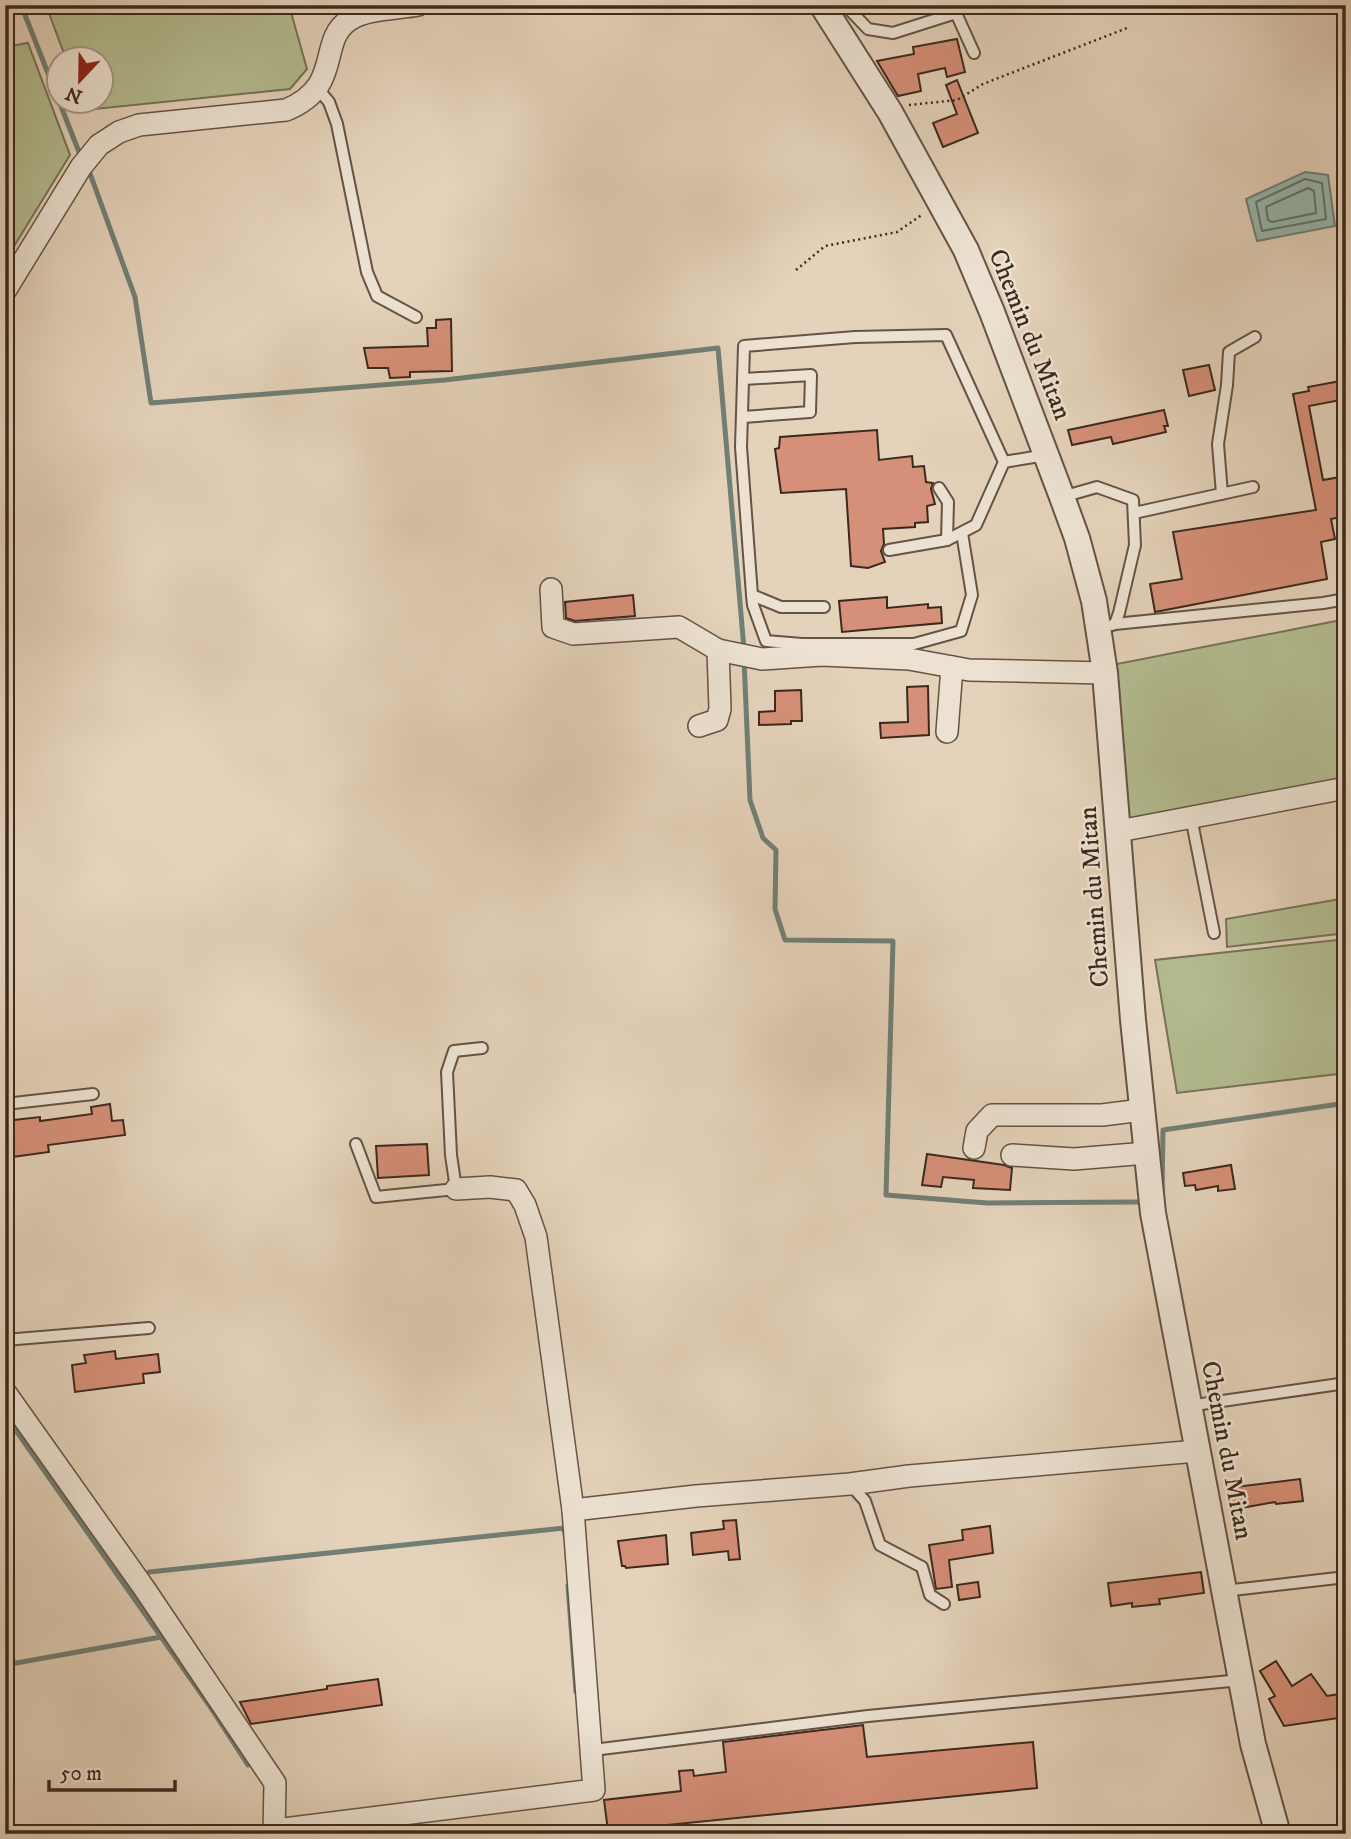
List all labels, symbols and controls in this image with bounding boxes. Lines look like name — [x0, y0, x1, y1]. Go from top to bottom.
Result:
north arrow — [46, 46, 116, 116]
text: N — [62, 81, 86, 108]
street label: Chemin du Mitan — [980, 244, 1079, 425]
street label: Chemin du Mitan — [1072, 805, 1117, 989]
street label: Chemin du Mitan — [1193, 1358, 1260, 1543]
scale bar — [49, 1748, 175, 1792]
text: 50 m — [60, 1761, 102, 1787]

